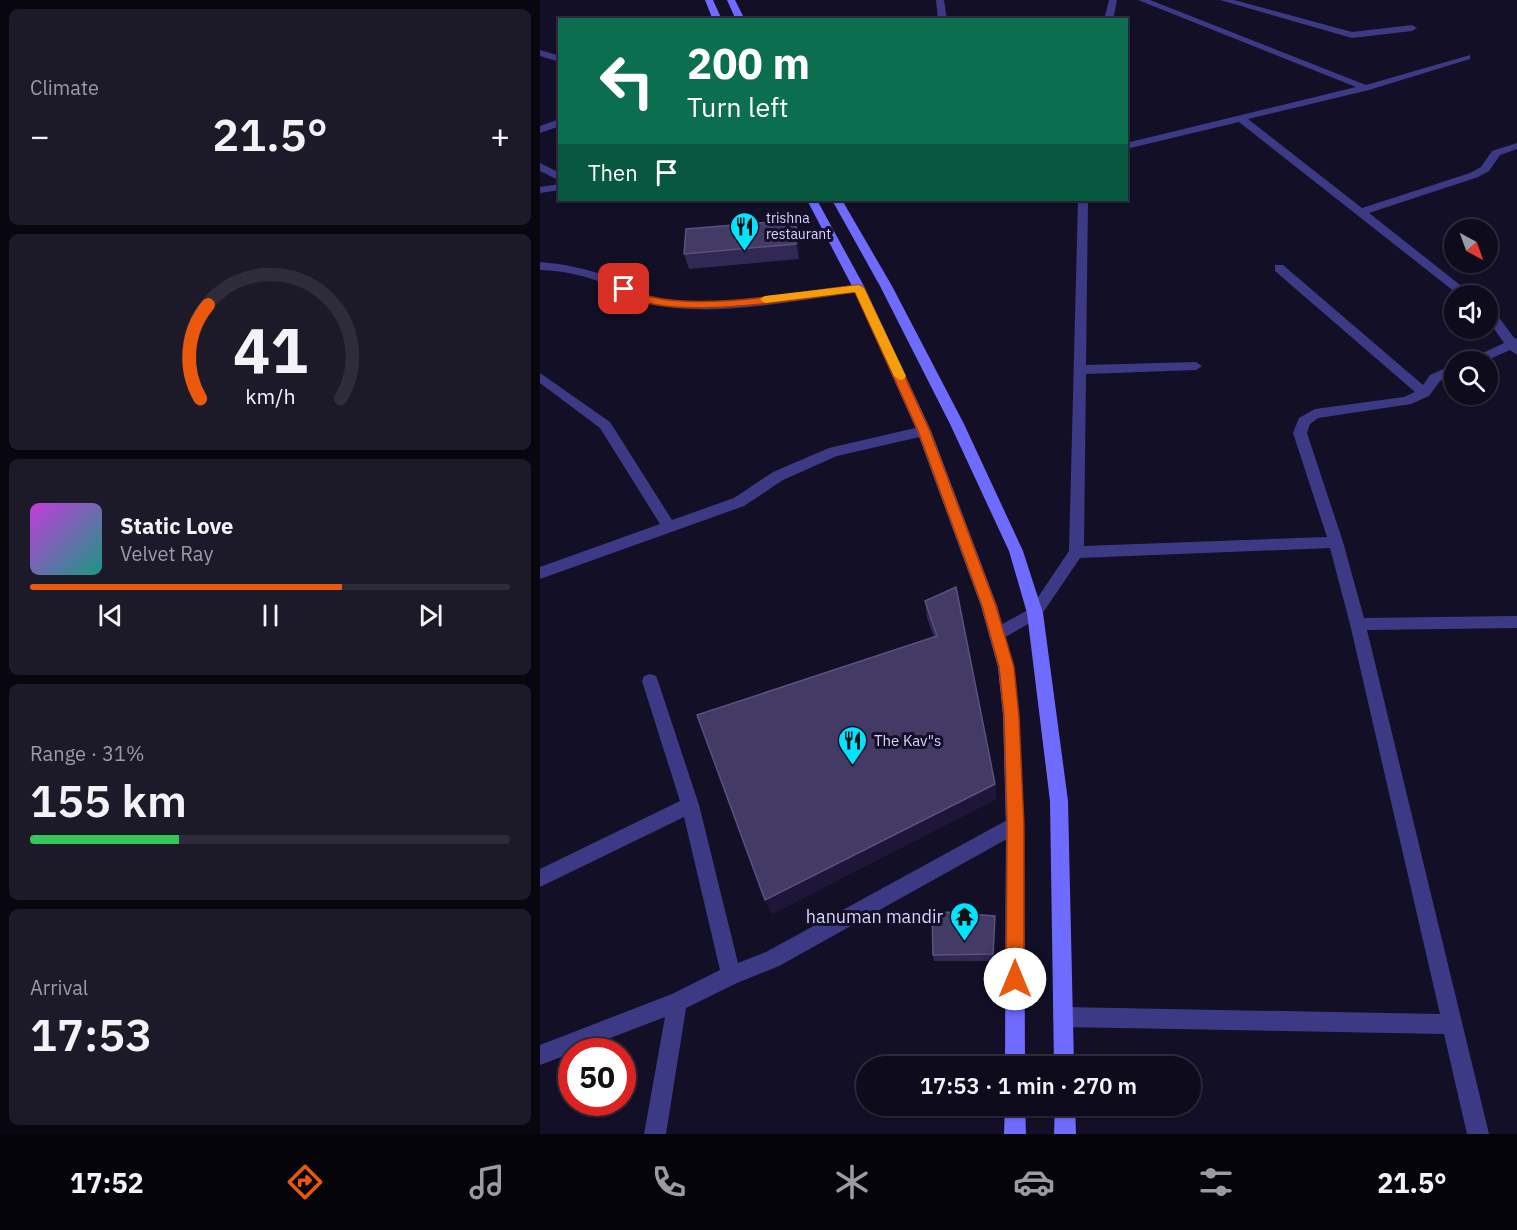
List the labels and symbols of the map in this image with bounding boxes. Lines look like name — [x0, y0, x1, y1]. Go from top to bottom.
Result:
place label: trishna restaurant — [766, 209, 831, 243]
restaurant icon: trishna restaurant — [729, 210, 761, 252]
north arrow — [1444, 219, 1498, 273]
pin — [598, 263, 649, 314]
restaurant icon: The Kav"s — [837, 724, 869, 766]
place label: The Kav"s — [874, 731, 941, 750]
temple icon: hanuman mandir — [948, 900, 980, 942]
place label: hanuman mandir — [806, 905, 943, 928]
position arrow — [983, 947, 1047, 1011]
speed limit sign: 50 — [558, 1038, 636, 1116]

